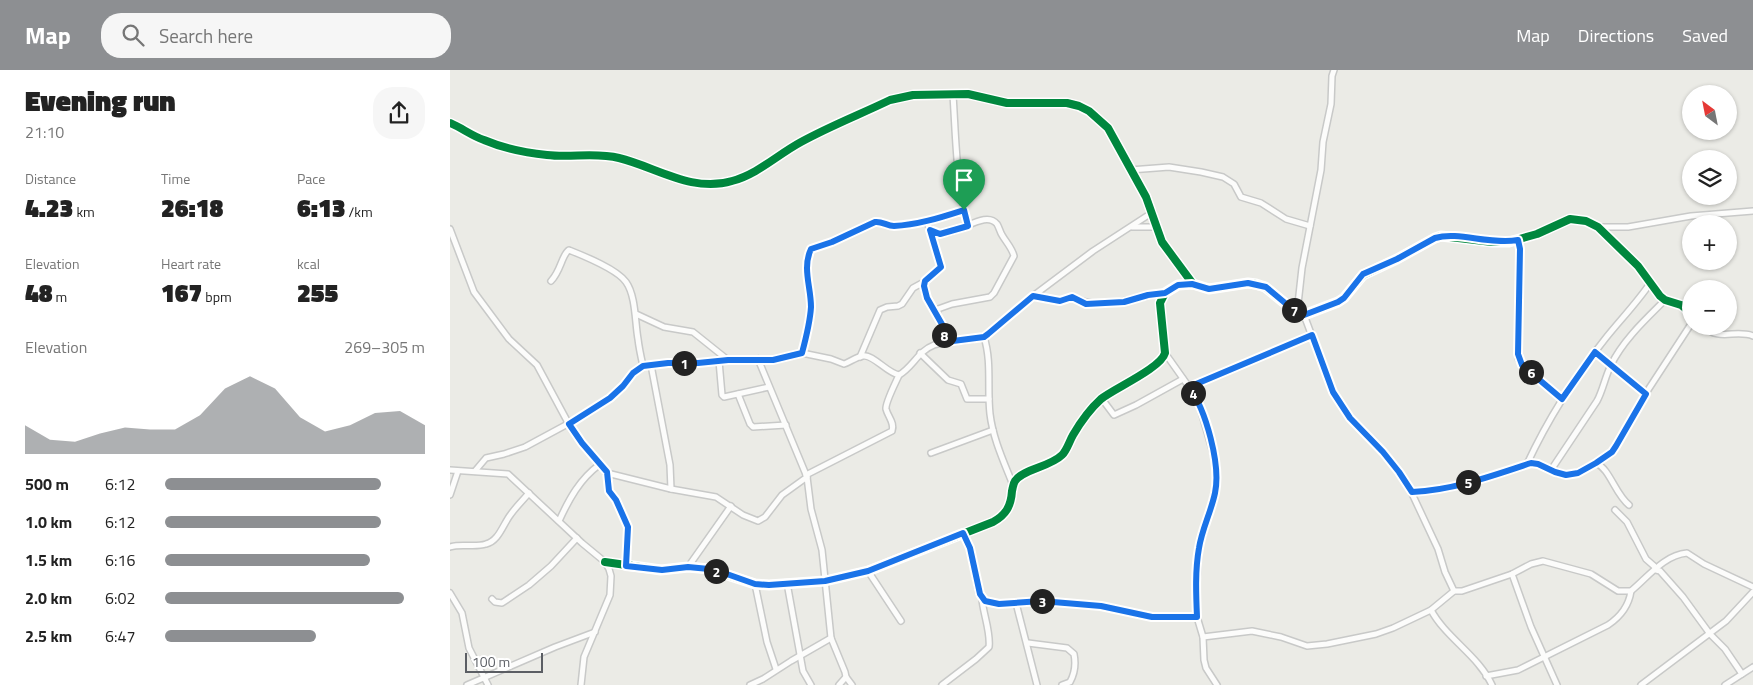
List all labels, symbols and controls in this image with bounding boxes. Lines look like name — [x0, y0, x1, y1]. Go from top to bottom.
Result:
search box — [101, 13, 451, 58]
text: Map — [25, 17, 71, 53]
icon: search — [119, 21, 147, 49]
text: Search here — [159, 21, 253, 50]
text: Map — [1516, 22, 1550, 49]
text: Directions — [1578, 22, 1654, 49]
text: Saved — [1682, 22, 1728, 49]
text: Evening run — [25, 79, 176, 122]
north arrow — [1682, 85, 1738, 140]
map controls — [1682, 85, 1737, 335]
button: share — [373, 87, 425, 139]
text: 21:10 — [25, 120, 64, 144]
button: layers — [1682, 150, 1737, 205]
pin — [943, 159, 985, 210]
icon: arrive — [950, 166, 978, 194]
text: Distance — [25, 168, 76, 189]
text: Time — [161, 168, 190, 189]
text: Pace — [297, 168, 325, 189]
text: 4.23 — [25, 189, 73, 227]
text: 26:18 — [161, 189, 223, 227]
text: 6:13 — [297, 189, 345, 227]
text: km — [73, 201, 95, 222]
text: /km — [345, 201, 373, 222]
button: + — [1682, 215, 1737, 270]
text: Elevation — [25, 253, 79, 274]
text: Heart rate — [161, 253, 221, 274]
text: kcal — [297, 253, 320, 274]
text: 48 — [25, 274, 53, 312]
text: 167 — [161, 274, 202, 312]
text: 255 — [297, 274, 338, 312]
button: − — [1682, 280, 1737, 335]
text: m — [53, 286, 67, 307]
text: bpm — [202, 286, 232, 307]
pin: 7 — [1282, 298, 1306, 322]
text: 7 — [1291, 300, 1298, 321]
pin: 8 — [932, 322, 956, 348]
text: 8 — [941, 325, 948, 346]
text: Elevation — [25, 335, 87, 359]
text: 269–305 m — [344, 335, 425, 359]
pin: 1 — [672, 350, 696, 376]
text: 1 — [681, 353, 688, 374]
pin: 6 — [1518, 360, 1544, 384]
text: 6 — [1528, 362, 1535, 383]
pin: 4 — [1180, 380, 1206, 406]
text: 4 — [1190, 383, 1197, 404]
pin: 5 — [1456, 470, 1480, 494]
text: 500 m — [25, 472, 69, 496]
text: 6:12 — [105, 472, 135, 496]
text: 5 — [1465, 472, 1472, 493]
text: 1.0 km — [25, 510, 72, 534]
text: 6:12 — [105, 510, 135, 534]
text: 1.5 km — [25, 548, 72, 572]
text: 6:16 — [105, 548, 135, 572]
pin: 2 — [704, 558, 728, 584]
text: 2 — [713, 561, 720, 582]
text: 2.0 km — [25, 586, 72, 610]
text: 6:02 — [105, 586, 135, 610]
pin: 3 — [1030, 588, 1054, 614]
text: 3 — [1039, 591, 1046, 612]
text: 2.5 km — [25, 624, 72, 648]
text: 6:47 — [105, 624, 135, 648]
scale bar — [465, 650, 542, 673]
text: 100 m — [472, 651, 510, 672]

